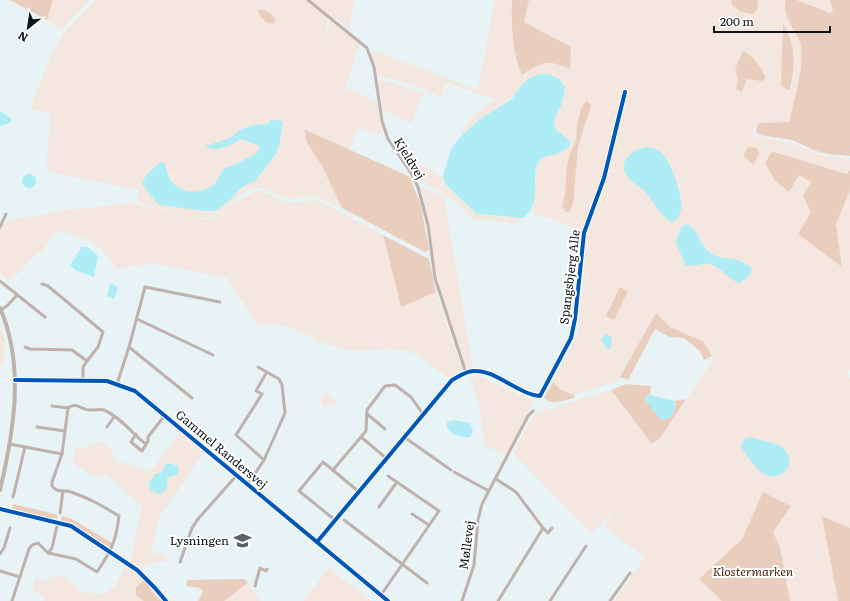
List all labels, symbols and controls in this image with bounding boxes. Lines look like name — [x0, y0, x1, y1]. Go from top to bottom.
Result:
north arrow — [8, 8, 48, 48]
scale bar — [714, 8, 830, 34]
text: 200 m — [720, 12, 754, 30]
text: N — [15, 28, 30, 47]
street label: Kjeldvej — [390, 134, 430, 182]
street label: Spangsbjerg Alle — [554, 229, 584, 325]
street label: Gammel Randersvej — [172, 405, 272, 493]
street label: Møllevej — [454, 519, 478, 571]
school or university icon: Lysningen — [232, 530, 252, 550]
place label: Lysningen — [170, 531, 229, 549]
park label: Klostermarken — [713, 562, 793, 580]

